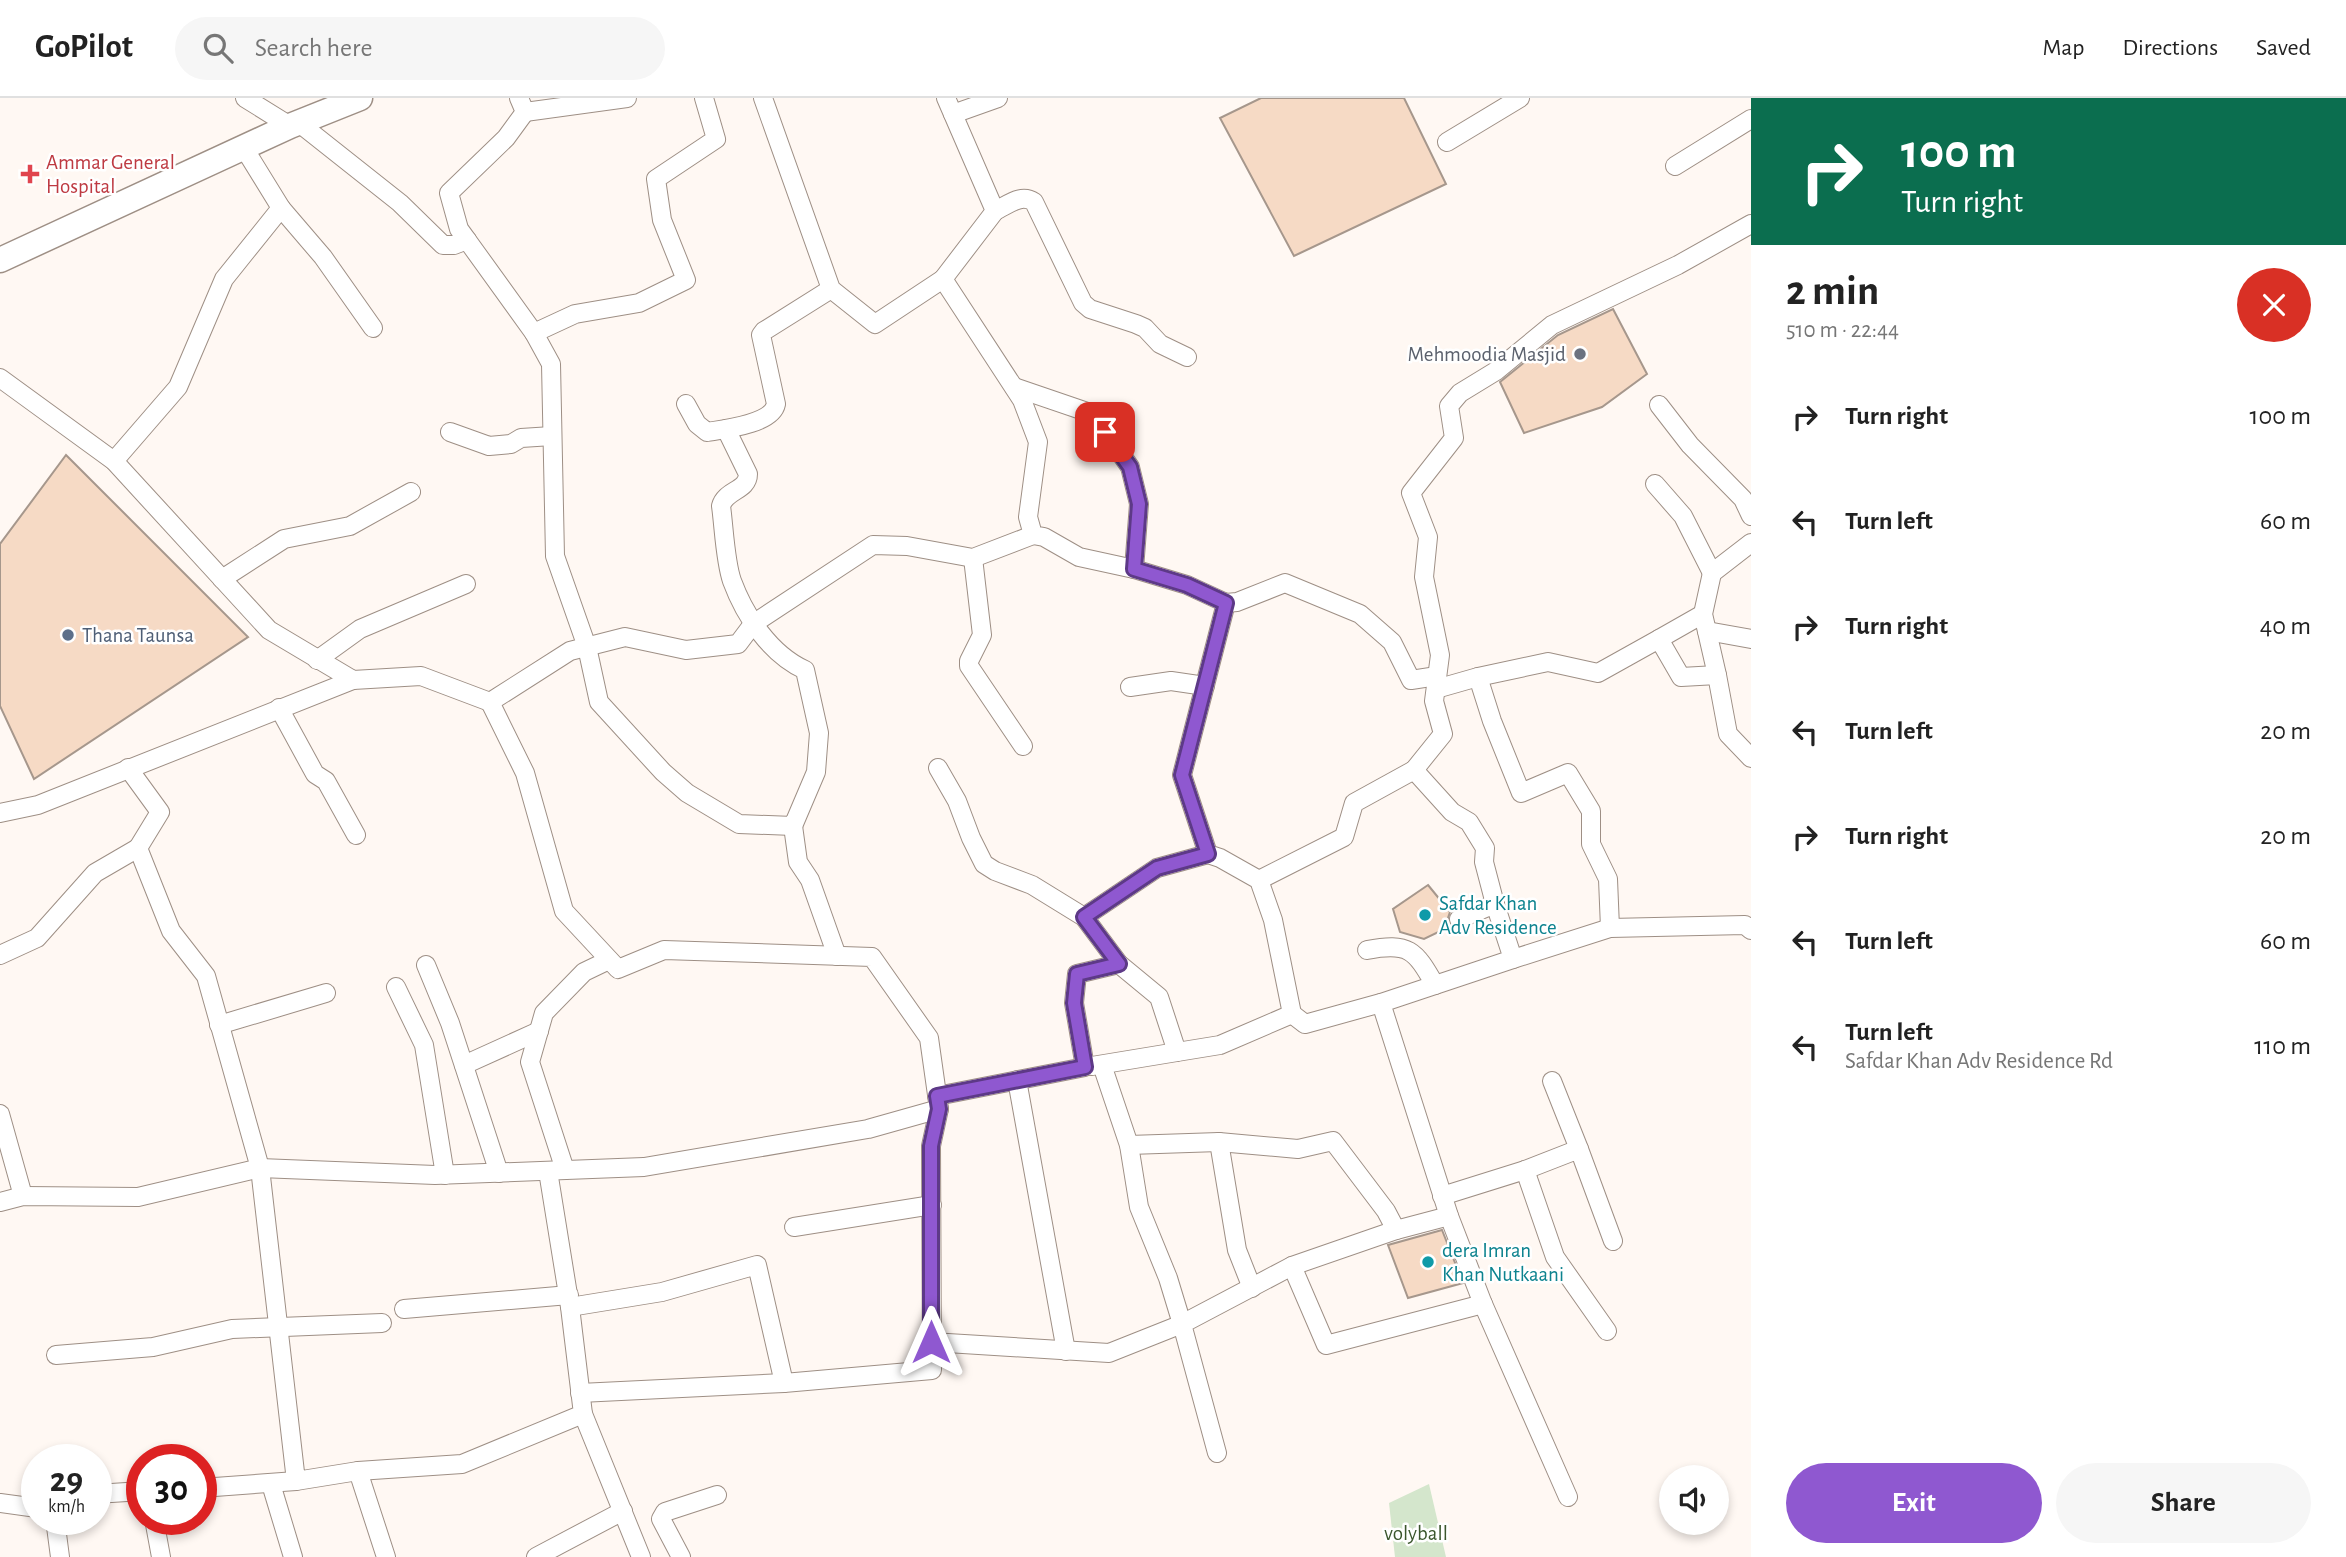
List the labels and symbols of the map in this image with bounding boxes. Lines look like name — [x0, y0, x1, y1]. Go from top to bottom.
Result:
place label: Ammar General Hospital — [46, 152, 175, 197]
marker: Ammar General Hospital — [20, 164, 40, 184]
place label: Mehmoodia Masjid — [1408, 344, 1566, 365]
marker: Mehmoodia Masjid — [1572, 346, 1588, 362]
pin — [1075, 402, 1135, 462]
place label: Thana Taunsa — [82, 625, 194, 646]
marker: Thana Taunsa — [60, 627, 76, 643]
place label: Safdar Khan Adv Residence — [1439, 893, 1557, 938]
marker: Safdar Khan Adv Residence — [1417, 907, 1433, 923]
place label: dera Imran Khan Nutkaani — [1442, 1240, 1564, 1285]
marker: dera Imran Khan Nutkaani — [1420, 1254, 1436, 1270]
position arrow — [894, 1305, 968, 1379]
speed limit sign: 30 — [126, 1444, 217, 1535]
park label: volyball — [1384, 1523, 1448, 1544]

